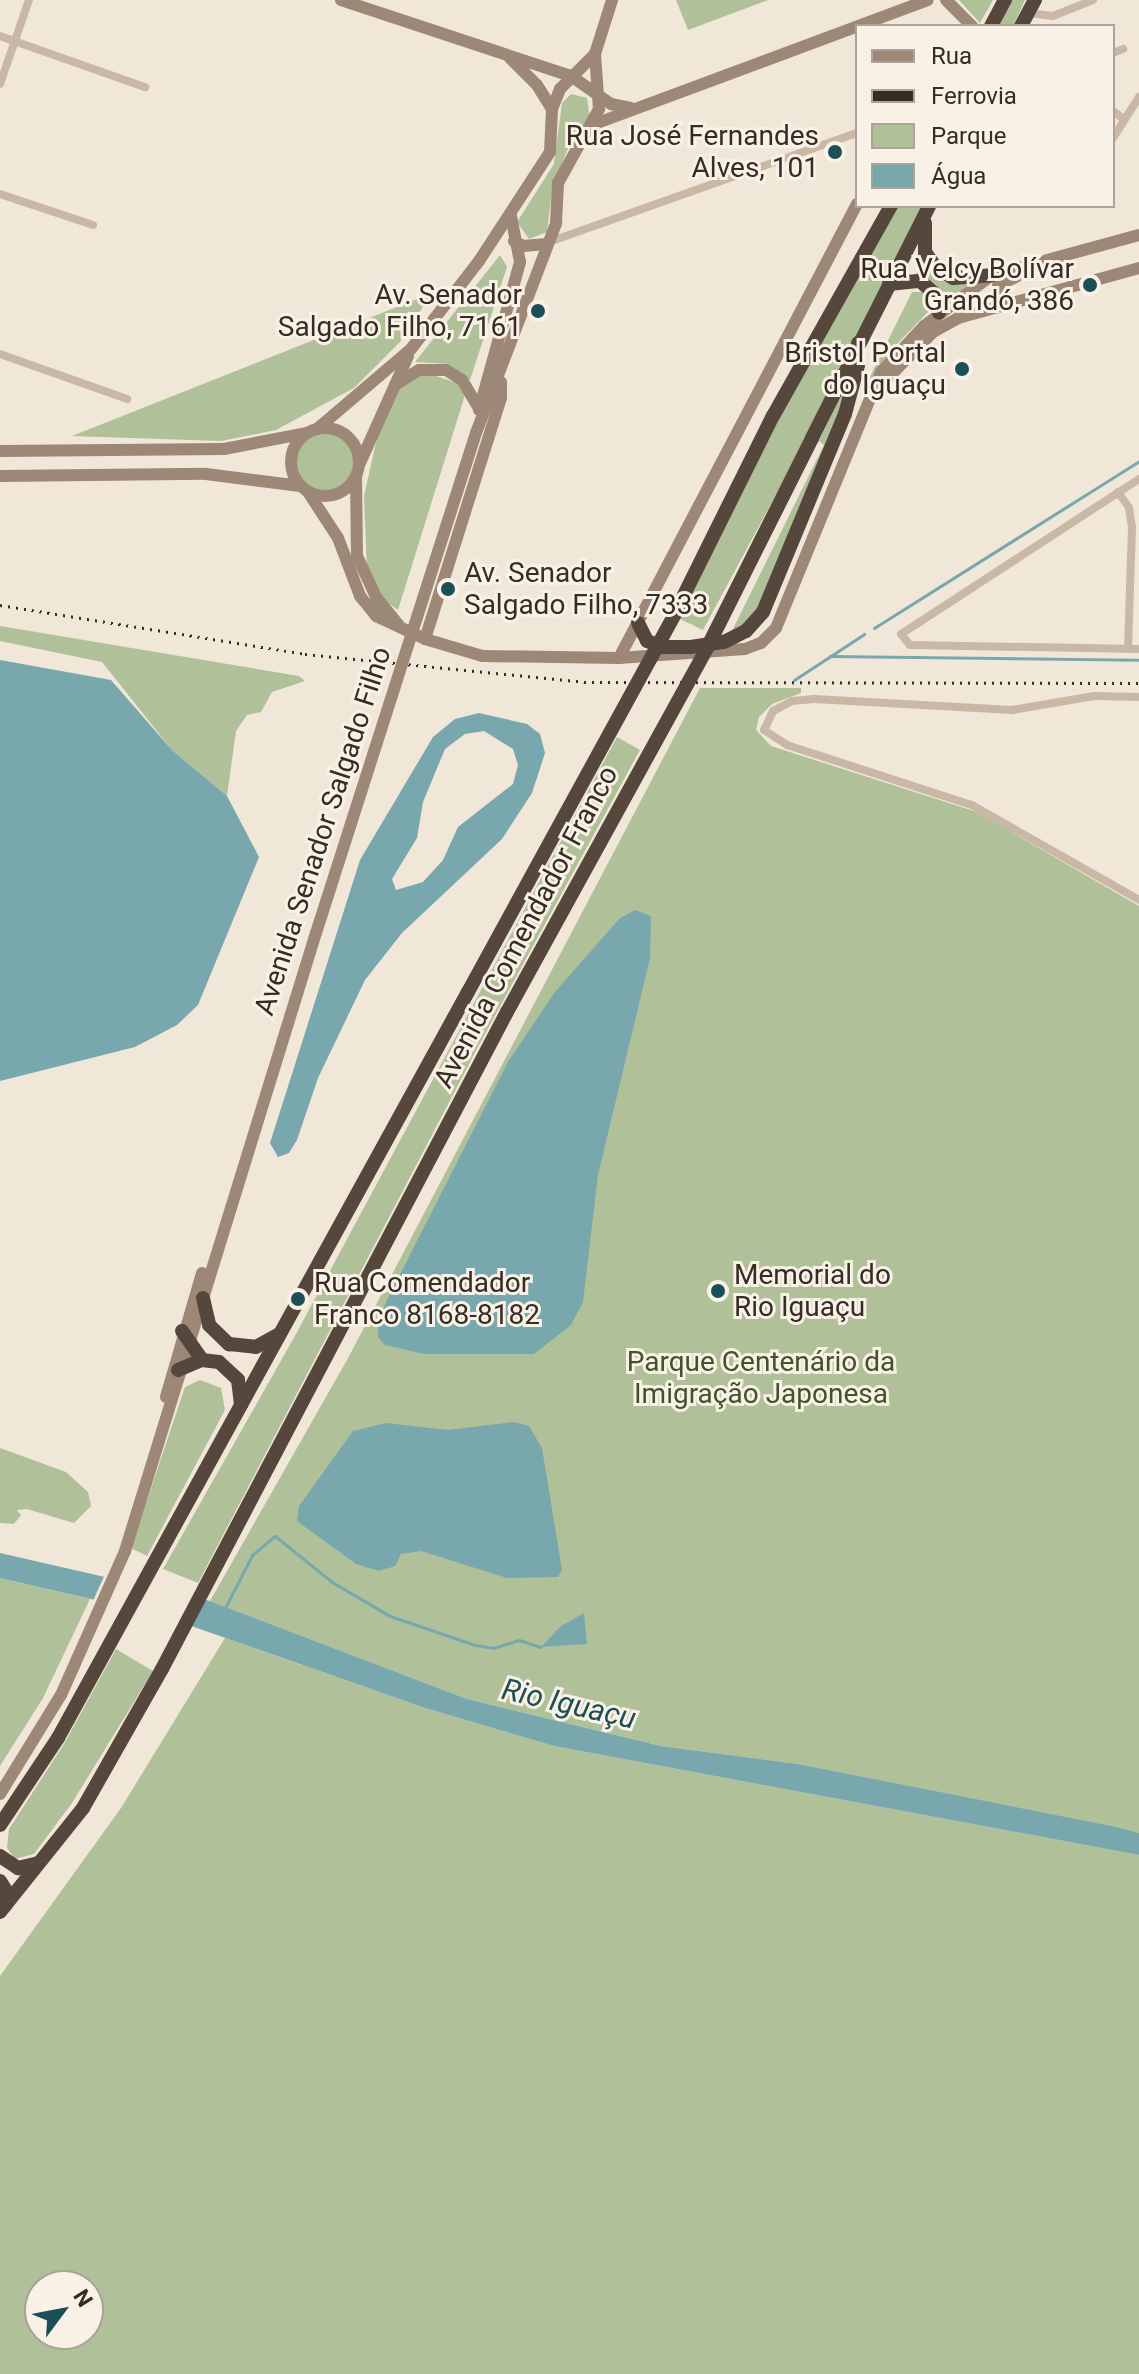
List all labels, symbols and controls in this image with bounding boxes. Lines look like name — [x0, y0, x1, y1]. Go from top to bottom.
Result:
legend — [855, 24, 1115, 208]
text: Rua — [931, 42, 972, 70]
text: Ferrovia — [931, 82, 1017, 110]
place label: Rua José Fernandes Alves, 101 — [566, 119, 819, 185]
text: Parque — [931, 122, 1007, 150]
marker: Rua José Fernandes Alves, 101 — [826, 143, 844, 161]
text: Água — [931, 162, 986, 190]
place label: Rua Velcy Bolívar Grandó, 386 — [860, 252, 1074, 318]
marker: Rua Velcy Bolívar Grandó, 386 — [1081, 276, 1099, 294]
place label: Av. Senador Salgado Filho, 7161 — [278, 278, 522, 344]
marker: Av. Senador Salgado Filho, 7161 — [529, 302, 547, 320]
place label: Bristol Portal do Iguaçu — [784, 336, 946, 402]
marker: Bristol Portal do Iguaçu — [953, 360, 971, 378]
place label: Av. Senador Salgado Filho, 7333 — [464, 556, 708, 622]
marker: Av. Senador Salgado Filho, 7333 — [439, 580, 457, 598]
street label: Avenida Senador Salgado Filho — [248, 643, 398, 1019]
street label: Avenida Comendador Franco — [427, 760, 625, 1094]
place label: Memorial do Rio Iguaçu — [734, 1258, 891, 1324]
place label: Rua Comendador Franco 8168-8182 — [314, 1266, 540, 1332]
marker: Memorial do Rio Iguaçu — [709, 1282, 727, 1300]
marker: Rua Comendador Franco 8168-8182 — [289, 1290, 307, 1308]
park label: Parque Centenário da Imigração Japonesa — [627, 1345, 895, 1411]
water label: Rio Iguaçu — [499, 1671, 639, 1737]
north arrow — [24, 2270, 104, 2350]
text: N — [68, 2285, 98, 2311]

